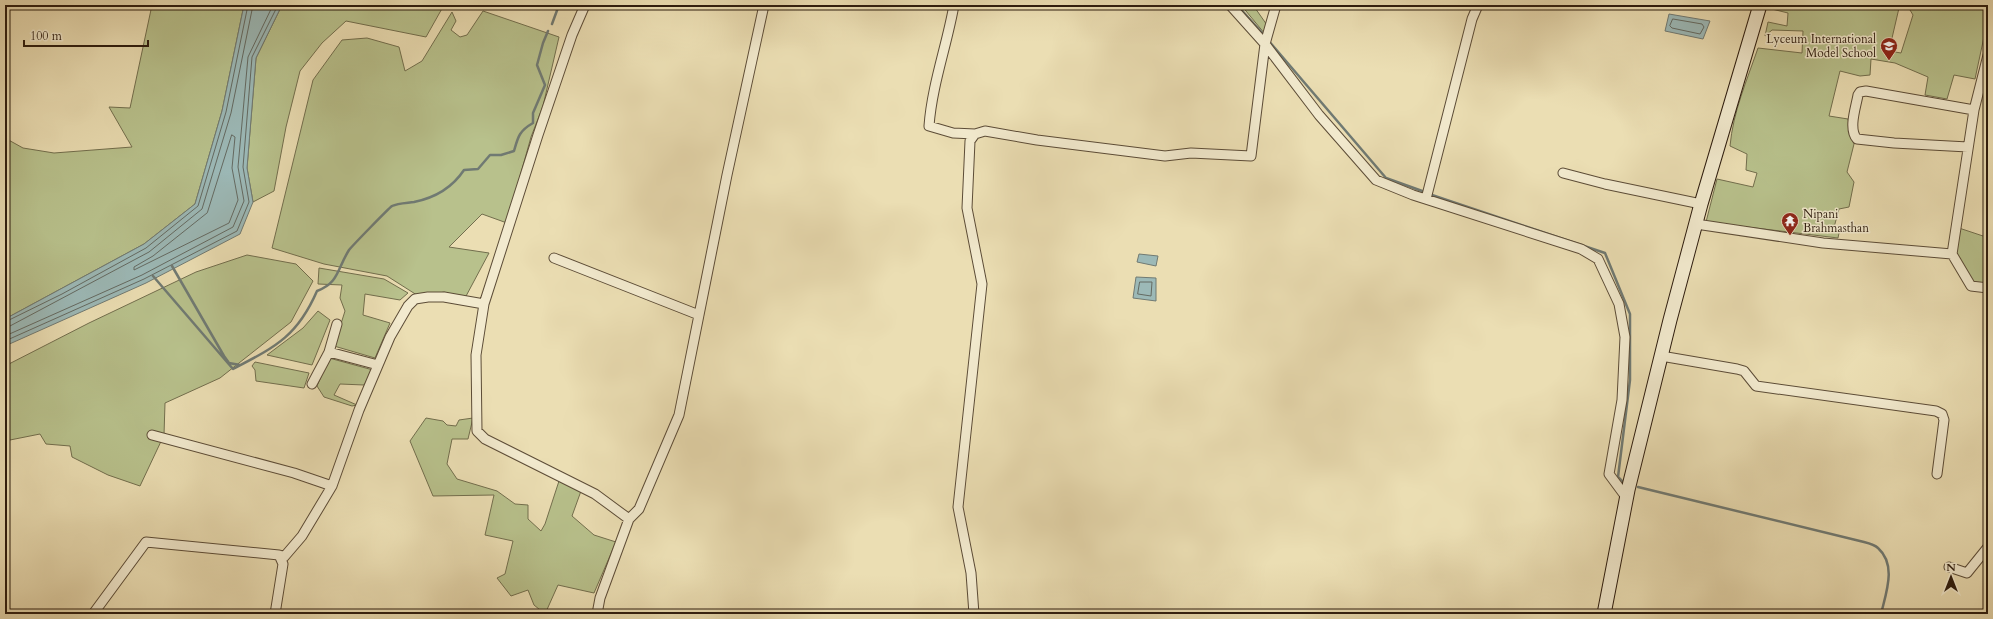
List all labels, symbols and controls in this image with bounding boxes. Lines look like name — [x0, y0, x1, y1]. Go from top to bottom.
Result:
scale bar — [24, 22, 148, 48]
text: 100 m — [30, 28, 63, 44]
place label: Lyceum International Model School — [1766, 31, 1876, 61]
school or university icon: Lyceum International Model School — [1879, 36, 1899, 61]
place label: Nipani Brahmasthan — [1803, 206, 1869, 236]
temple icon: Nipani Brahmasthan — [1780, 211, 1800, 236]
north arrow — [1931, 557, 1971, 597]
text: N — [1946, 560, 1956, 575]

